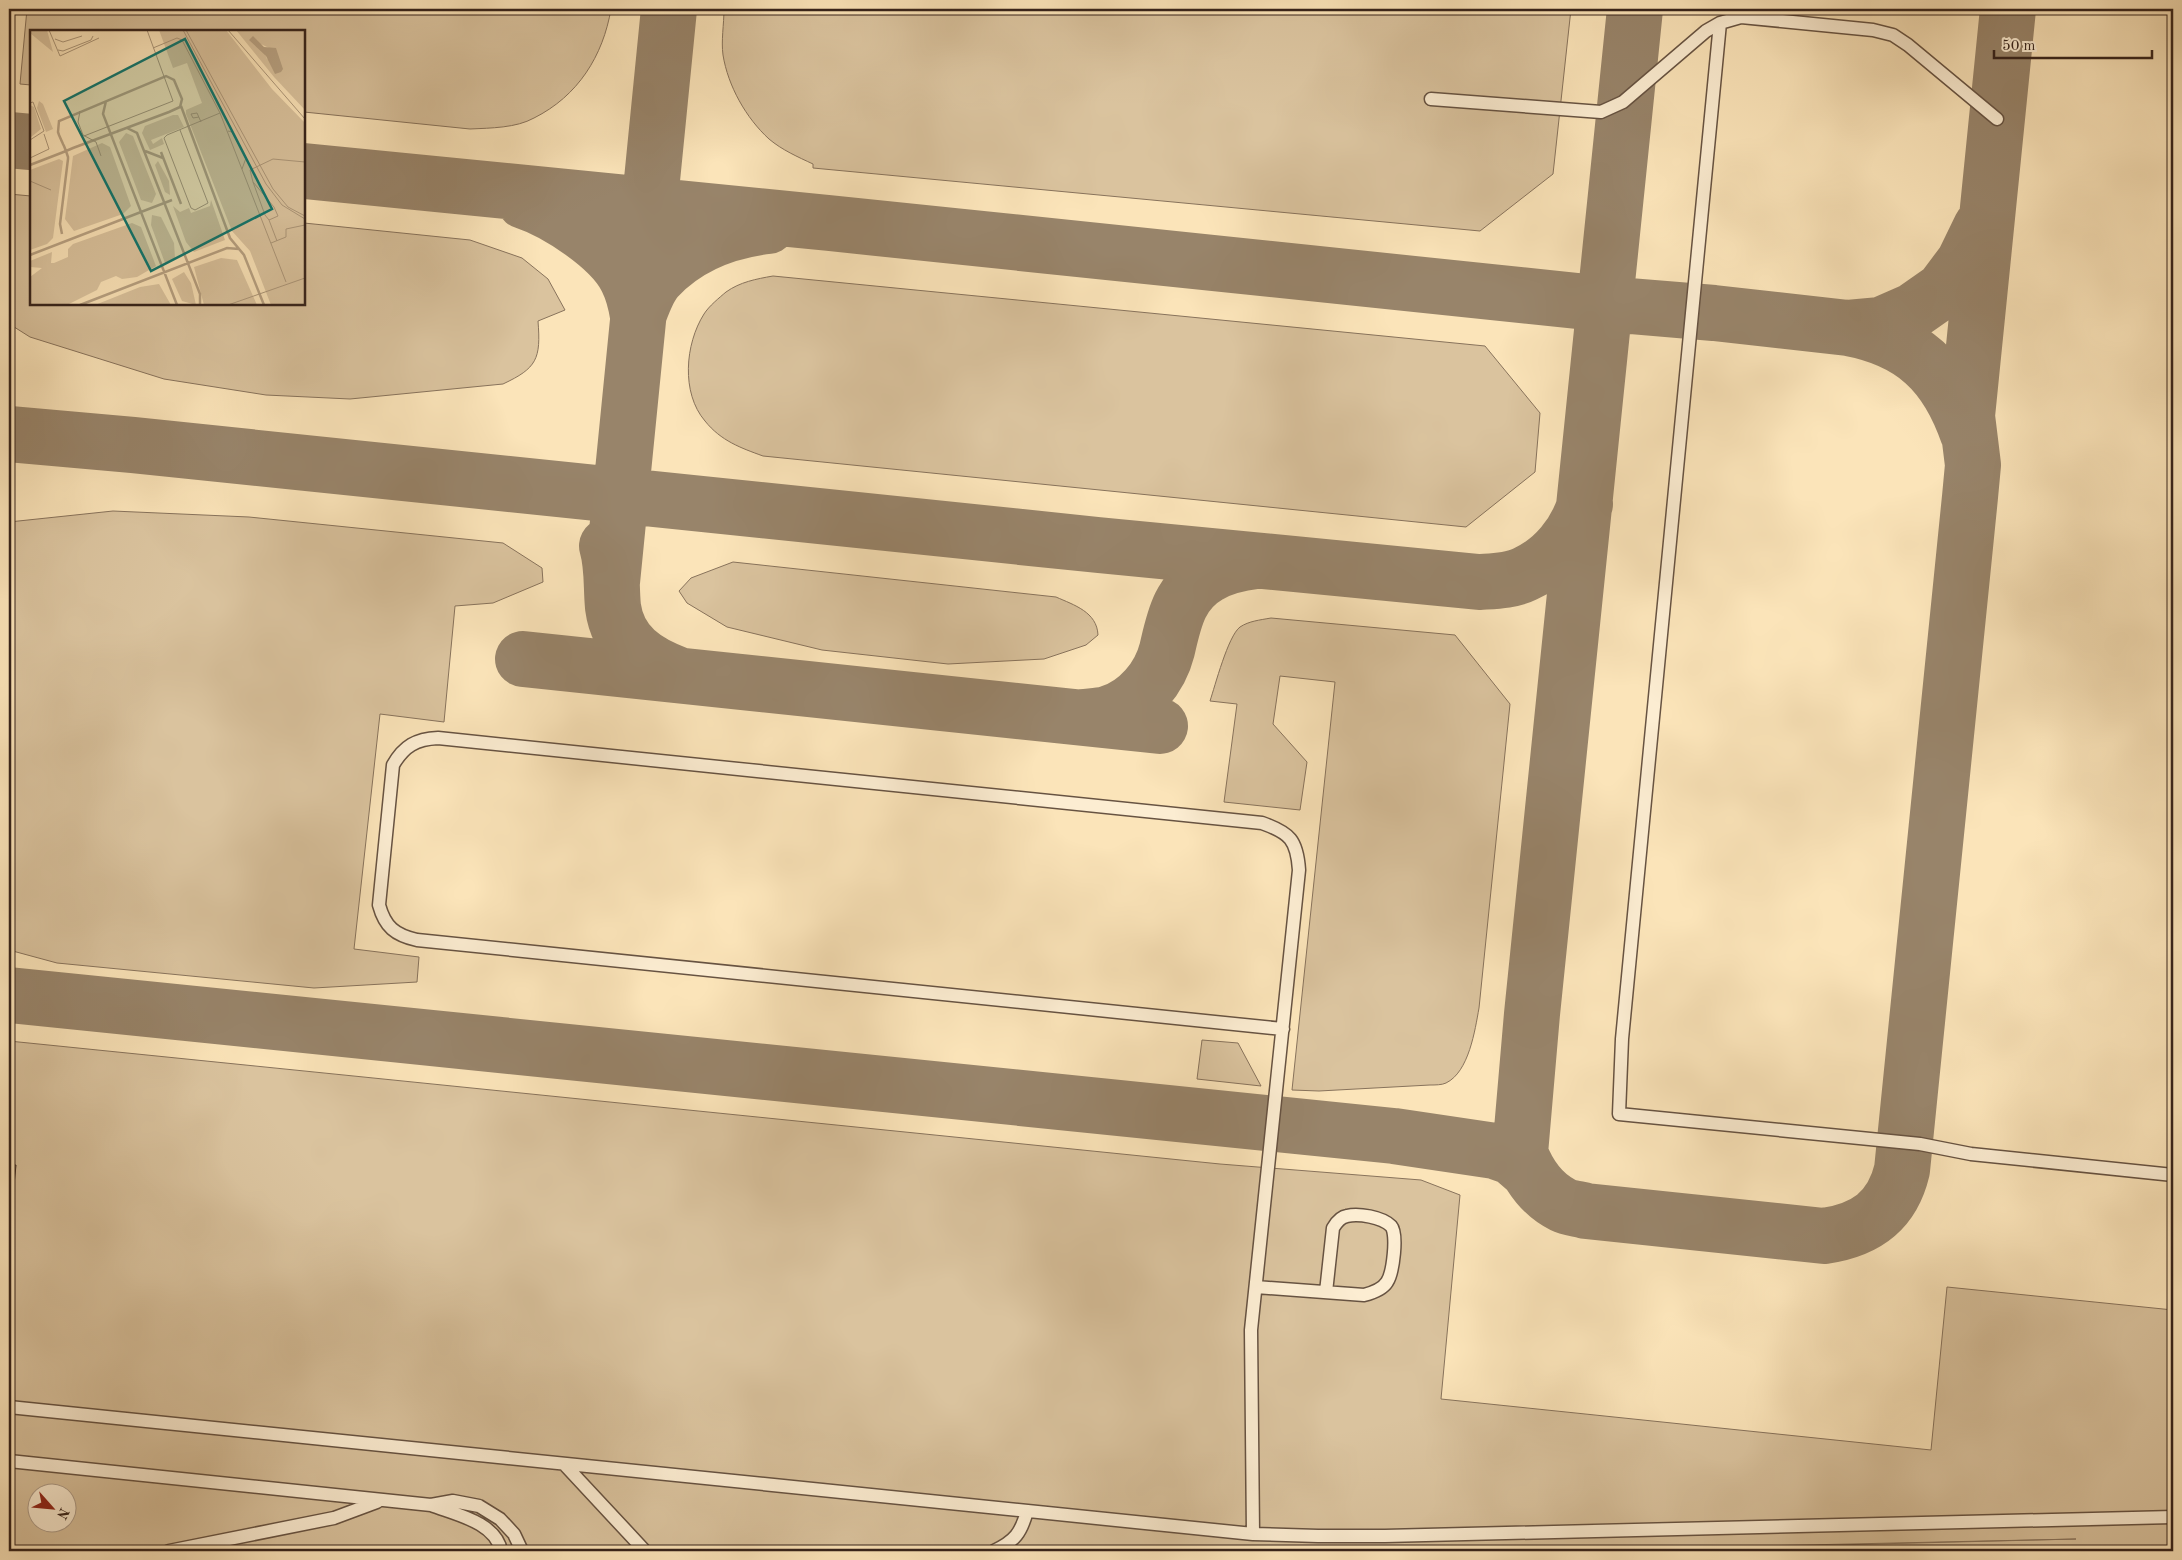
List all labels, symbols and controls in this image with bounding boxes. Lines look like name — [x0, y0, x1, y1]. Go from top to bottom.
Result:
scale bar — [1994, 28, 2152, 60]
inset map — [30, 30, 305, 305]
text: 50 m — [2002, 39, 2036, 54]
north arrow — [28, 1482, 78, 1532]
text: N — [54, 1506, 71, 1522]

